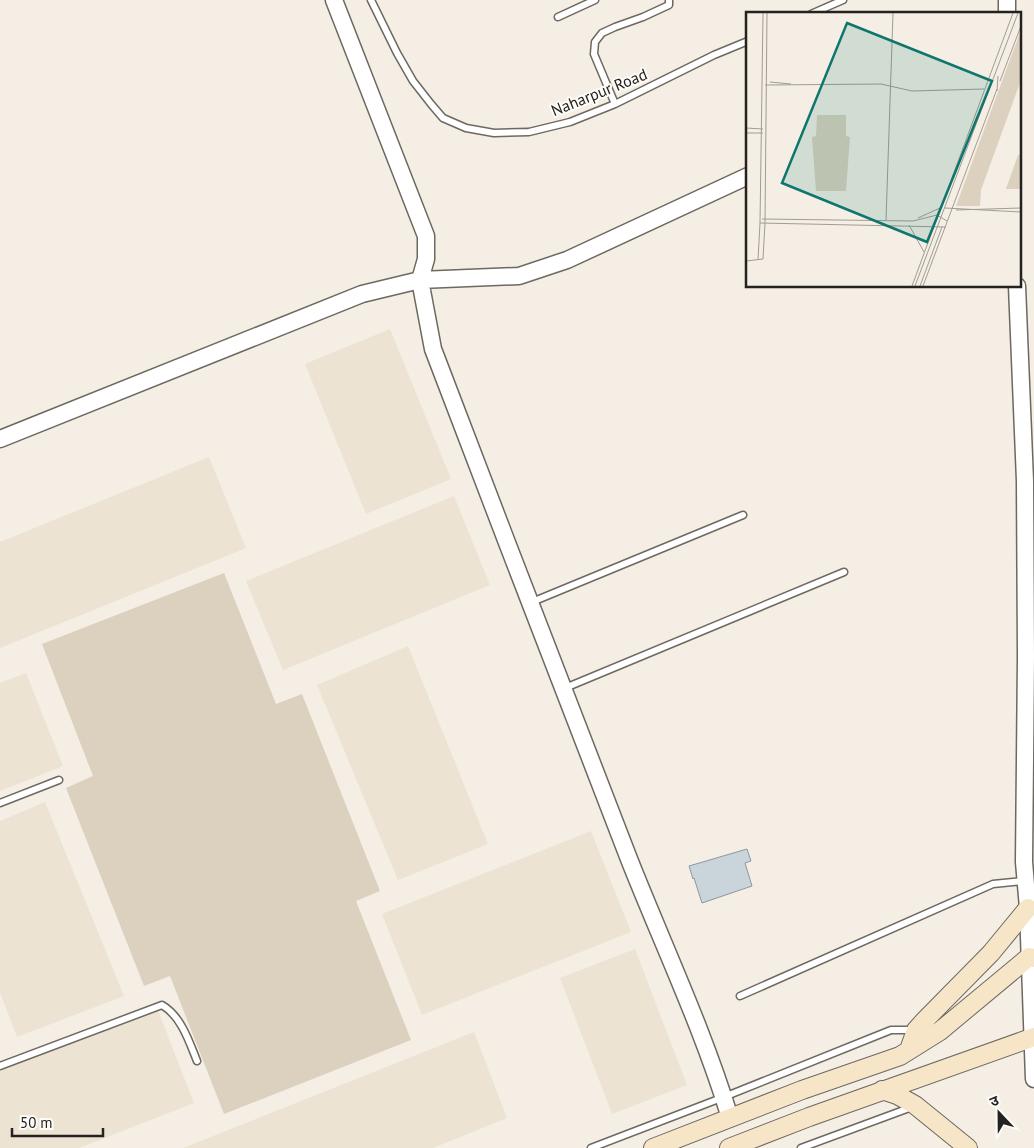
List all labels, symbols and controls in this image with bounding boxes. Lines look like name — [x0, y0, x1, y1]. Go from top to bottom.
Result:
inset map — [746, 12, 1022, 288]
street label: Naharpur Road — [548, 64, 650, 120]
north arrow — [974, 1088, 1024, 1138]
text: उ — [987, 1091, 1002, 1111]
scale bar — [12, 1106, 104, 1138]
text: 50 m — [20, 1113, 53, 1132]

